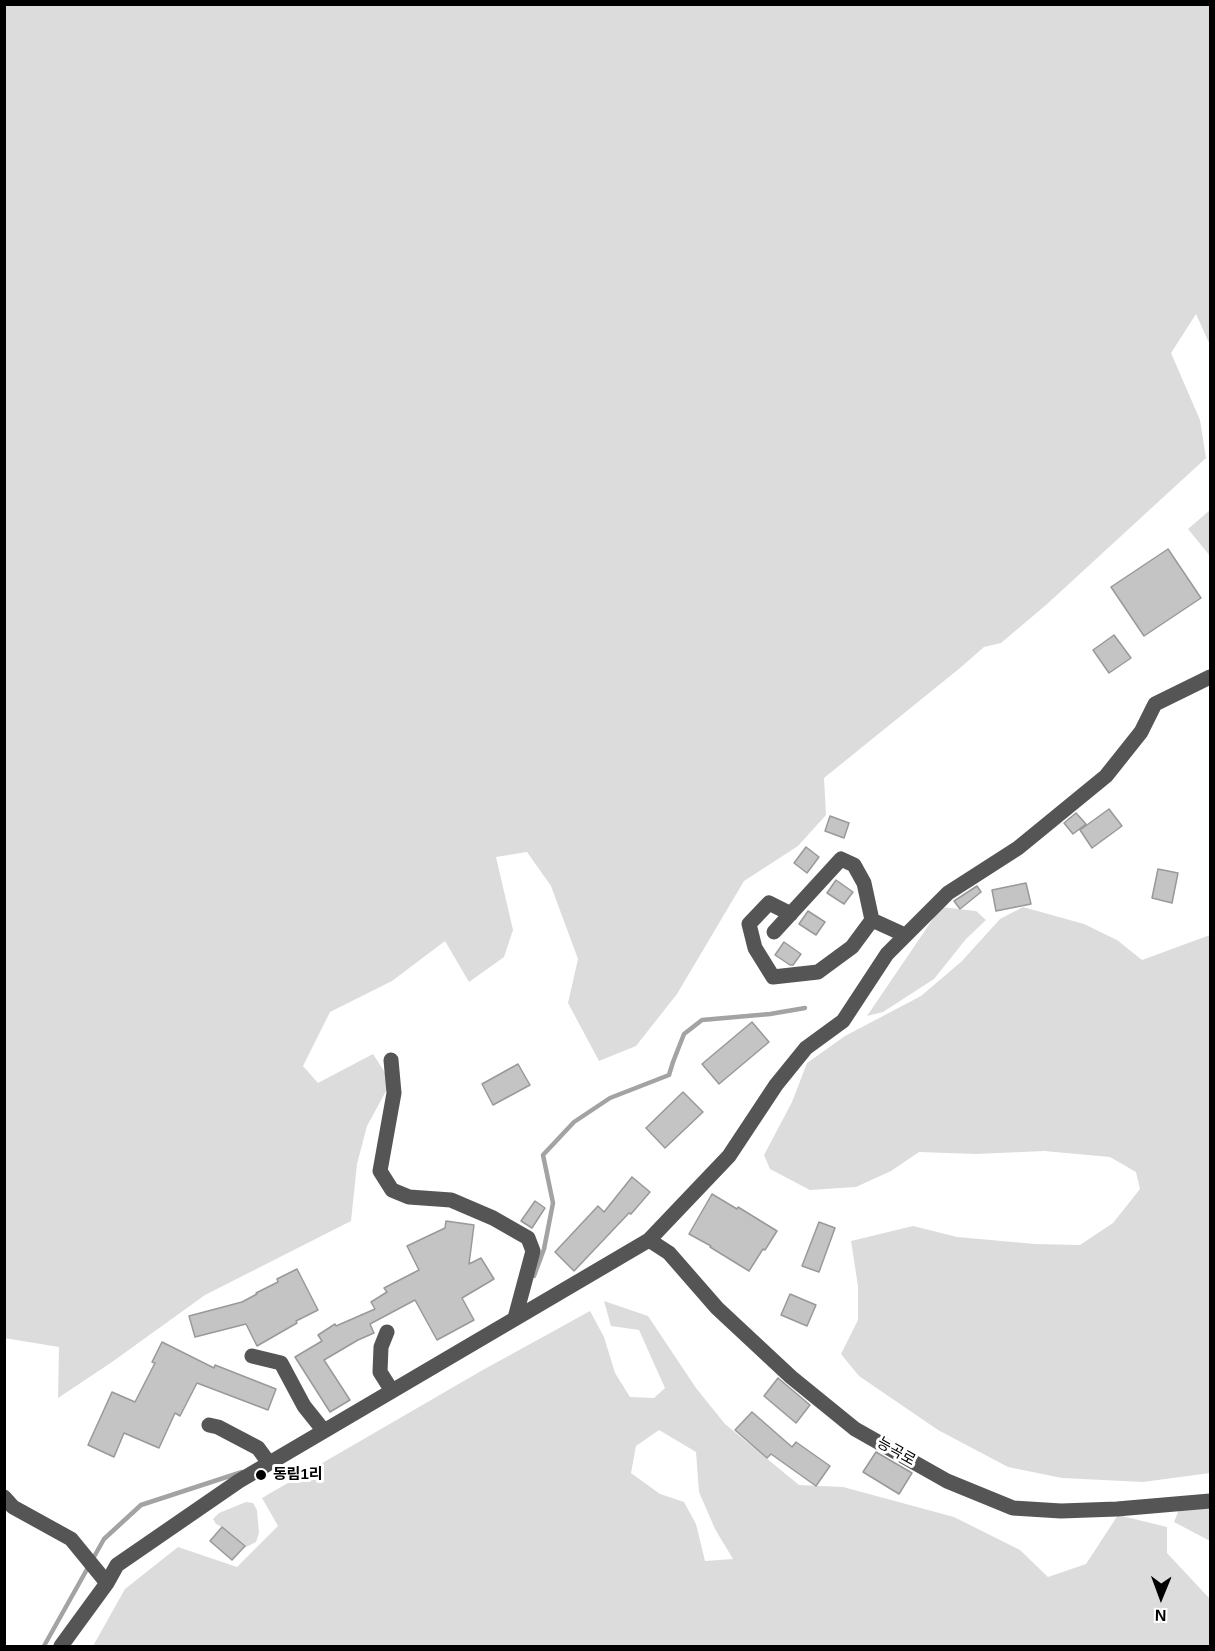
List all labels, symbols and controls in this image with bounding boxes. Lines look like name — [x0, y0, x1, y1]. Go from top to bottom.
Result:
street label: 능곡로 — [874, 1434, 918, 1470]
place label: 동림1리 — [273, 1466, 323, 1484]
marker: 동림1리 — [254, 1468, 268, 1482]
north arrow — [1131, 1567, 1191, 1627]
text: N — [1155, 1607, 1167, 1624]

